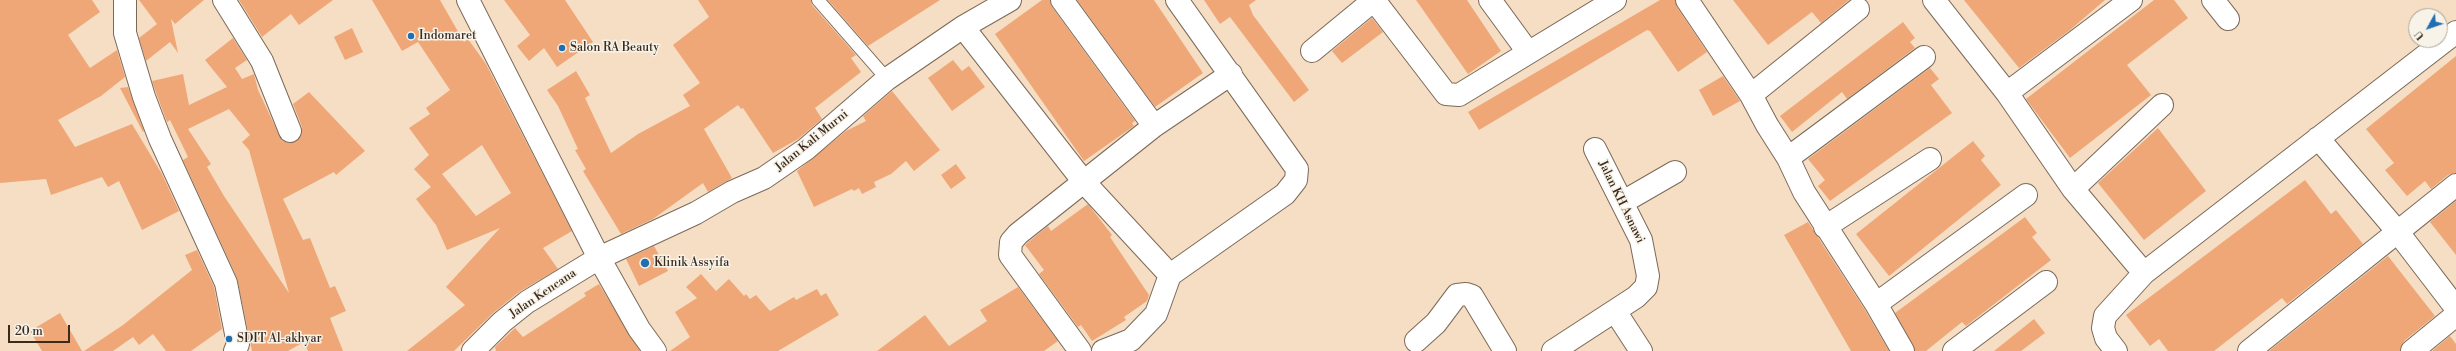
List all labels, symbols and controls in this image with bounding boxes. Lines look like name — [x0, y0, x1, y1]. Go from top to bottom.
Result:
north arrow — [2408, 8, 2448, 48]
text: U — [2411, 27, 2428, 43]
place label: Indomaret — [419, 29, 476, 43]
marker: Indomaret — [406, 31, 416, 41]
place label: Salon RA Beauty — [570, 41, 659, 55]
marker: Salon RA Beauty — [557, 43, 567, 53]
street label: Jalan Kali Murni — [773, 107, 851, 175]
street label: Jalan KH Asnawi — [1595, 158, 1647, 246]
place label: Klinik Assyifa — [654, 256, 729, 270]
marker: Klinik Assyifa — [639, 257, 651, 269]
street label: Jalan Kencana — [507, 266, 579, 322]
scale bar — [10, 317, 72, 343]
text: 20 m — [15, 324, 43, 339]
place label: SDIT Al-akhyar — [237, 332, 322, 346]
marker: SDIT Al-akhyar — [224, 334, 234, 344]

